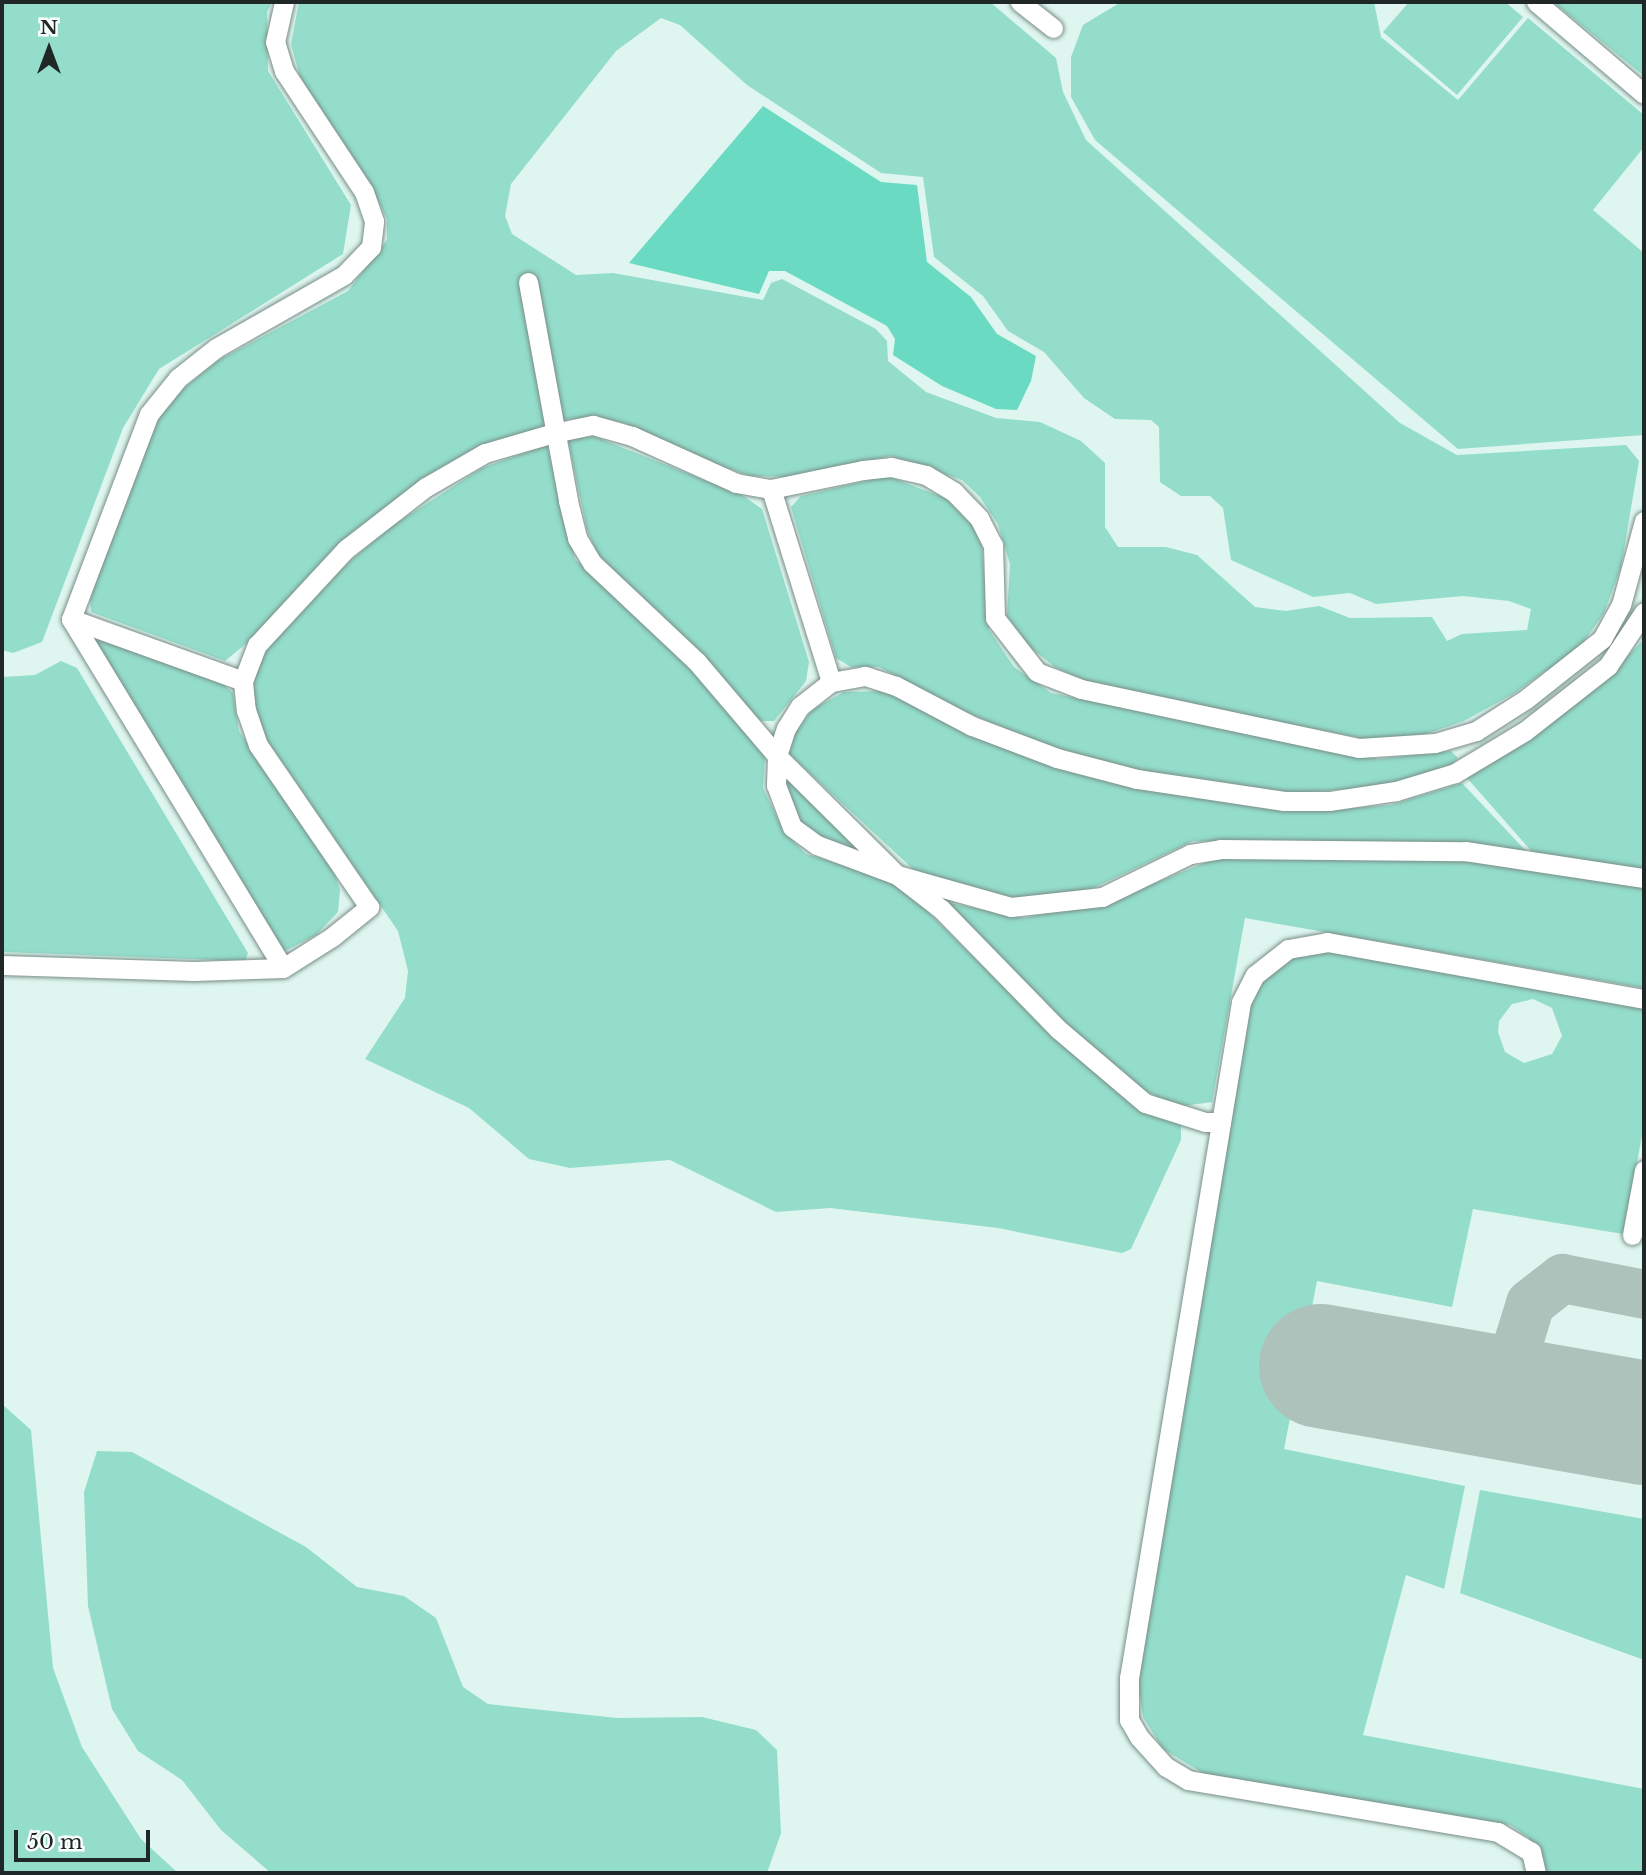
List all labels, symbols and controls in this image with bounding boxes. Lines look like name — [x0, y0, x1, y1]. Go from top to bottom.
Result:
north arrow — [14, 14, 84, 84]
text: N — [40, 16, 58, 39]
scale bar — [18, 1815, 154, 1859]
text: 50 m — [27, 1829, 82, 1855]

